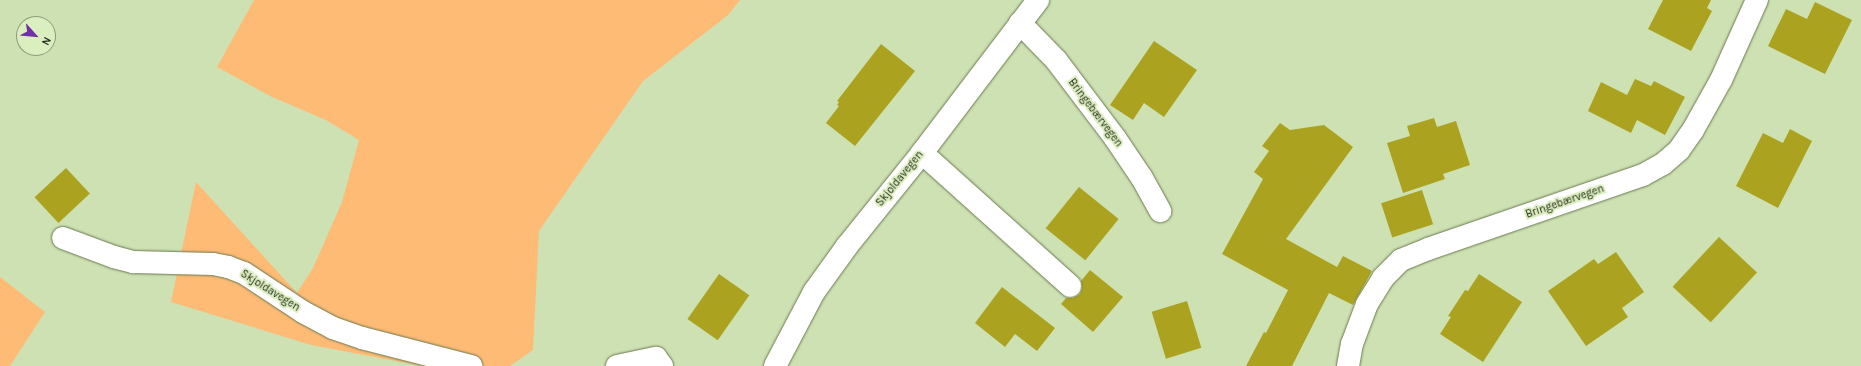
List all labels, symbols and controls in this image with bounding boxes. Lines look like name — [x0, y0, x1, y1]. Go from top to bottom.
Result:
north arrow — [16, 16, 56, 56]
text: N — [39, 35, 54, 48]
street label: Bringebærvegen — [1065, 76, 1125, 150]
street label: Skjoldavegen — [874, 149, 926, 209]
street label: Bringebærvegen — [1524, 182, 1606, 222]
street label: Skjoldavegen — [238, 268, 302, 314]

